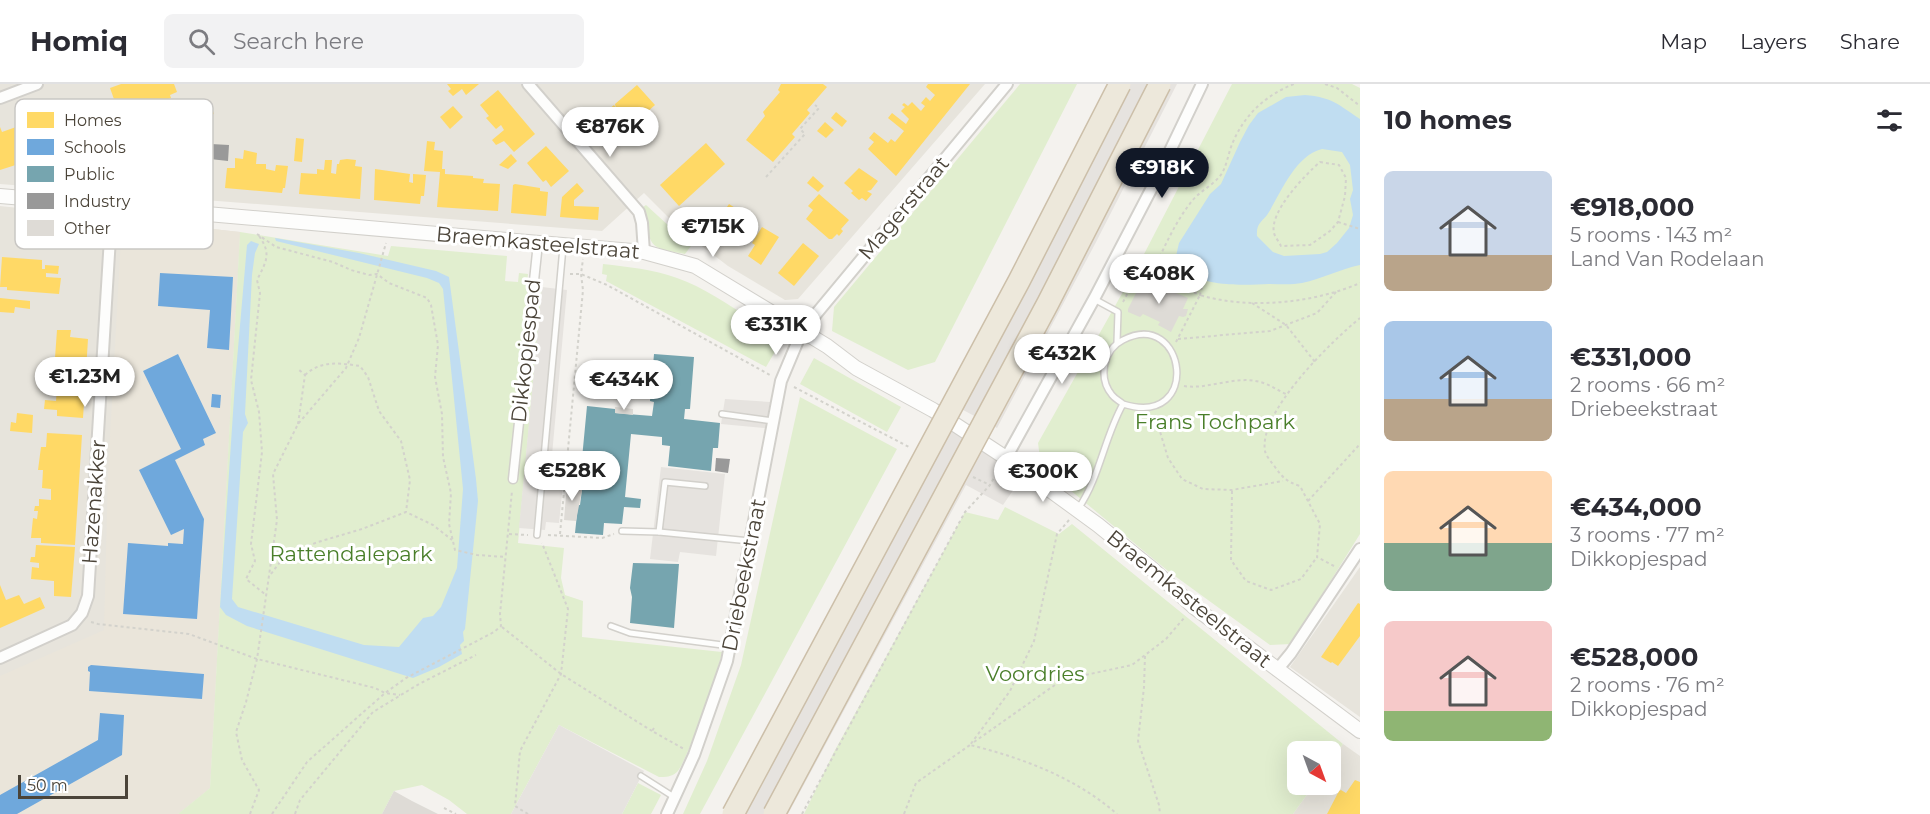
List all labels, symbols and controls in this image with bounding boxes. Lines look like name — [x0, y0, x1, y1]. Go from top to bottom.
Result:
search box — [164, 14, 584, 68]
text: Homiq — [30, 24, 128, 58]
icon: search — [185, 25, 218, 58]
text: Search here — [233, 28, 364, 55]
text: Map — [1660, 29, 1707, 54]
text: Layers — [1740, 29, 1807, 54]
text: Share — [1840, 29, 1900, 54]
legend — [15, 99, 213, 249]
text: 10 homes — [1384, 104, 1512, 136]
icon: filters — [1873, 104, 1906, 137]
pin: €876K — [568, 107, 652, 158]
text: Homes — [64, 111, 122, 130]
text: €876K — [576, 114, 644, 138]
text: Schools — [64, 138, 126, 157]
pin: €918K — [1120, 148, 1204, 199]
street label: Magerstraat — [853, 151, 954, 265]
text: €918K — [1130, 155, 1194, 179]
text: Public — [64, 165, 115, 184]
text: €918,000 — [1570, 191, 1694, 223]
text: Industry — [64, 192, 131, 211]
icon: home — [1432, 195, 1504, 267]
pin: €715K — [671, 207, 755, 258]
text: €715K — [681, 214, 745, 238]
text: Other — [64, 219, 111, 238]
street label: Braemkasteelstraat — [435, 221, 641, 264]
text: 5 rooms · 143 m² — [1570, 223, 1732, 247]
text: Land Van Rodelaan — [1570, 247, 1764, 271]
pin: €408K — [1117, 254, 1201, 305]
text: €408K — [1123, 261, 1195, 285]
street label: Dikkopjespad — [506, 278, 545, 424]
pin: €331K — [734, 305, 818, 356]
text: €331K — [745, 312, 807, 336]
pin: €432K — [1020, 334, 1104, 385]
text: €432K — [1028, 341, 1096, 365]
text: €331,000 — [1570, 341, 1691, 373]
icon: home — [1432, 345, 1504, 417]
pin: €1.23M — [36, 357, 134, 408]
pin: €434K — [582, 360, 666, 411]
text: €1.23M — [49, 364, 121, 388]
text: €434K — [589, 367, 659, 391]
text: 2 rooms · 66 m² — [1570, 373, 1725, 397]
text: Driebeekstraat — [1570, 397, 1718, 421]
park label: Frans Tochpark — [1135, 409, 1296, 434]
street label: Hazenakker — [77, 439, 110, 565]
pin: €528K — [530, 451, 614, 502]
pin: €300K — [1001, 452, 1085, 503]
text: €528K — [538, 458, 606, 482]
text: €300K — [1008, 459, 1078, 483]
text: €434,000 — [1570, 491, 1702, 523]
icon: home — [1432, 495, 1504, 567]
street label: Driebeekstraat — [716, 496, 771, 654]
text: 3 rooms · 77 m² — [1570, 523, 1725, 547]
street label: Braemkasteelstraat — [1102, 525, 1277, 673]
park label: Rattendalepark — [269, 541, 433, 566]
text: Dikkopjespad — [1570, 547, 1708, 571]
text: €528,000 — [1570, 641, 1698, 673]
icon: home — [1432, 645, 1504, 717]
park label: Voordries — [985, 661, 1085, 686]
text: 2 rooms · 76 m² — [1570, 673, 1725, 697]
text: Dikkopjespad — [1570, 697, 1708, 721]
north arrow — [1287, 741, 1341, 795]
map controls — [1287, 741, 1341, 795]
scale bar — [18, 772, 128, 800]
text: 50 m — [27, 776, 68, 795]

